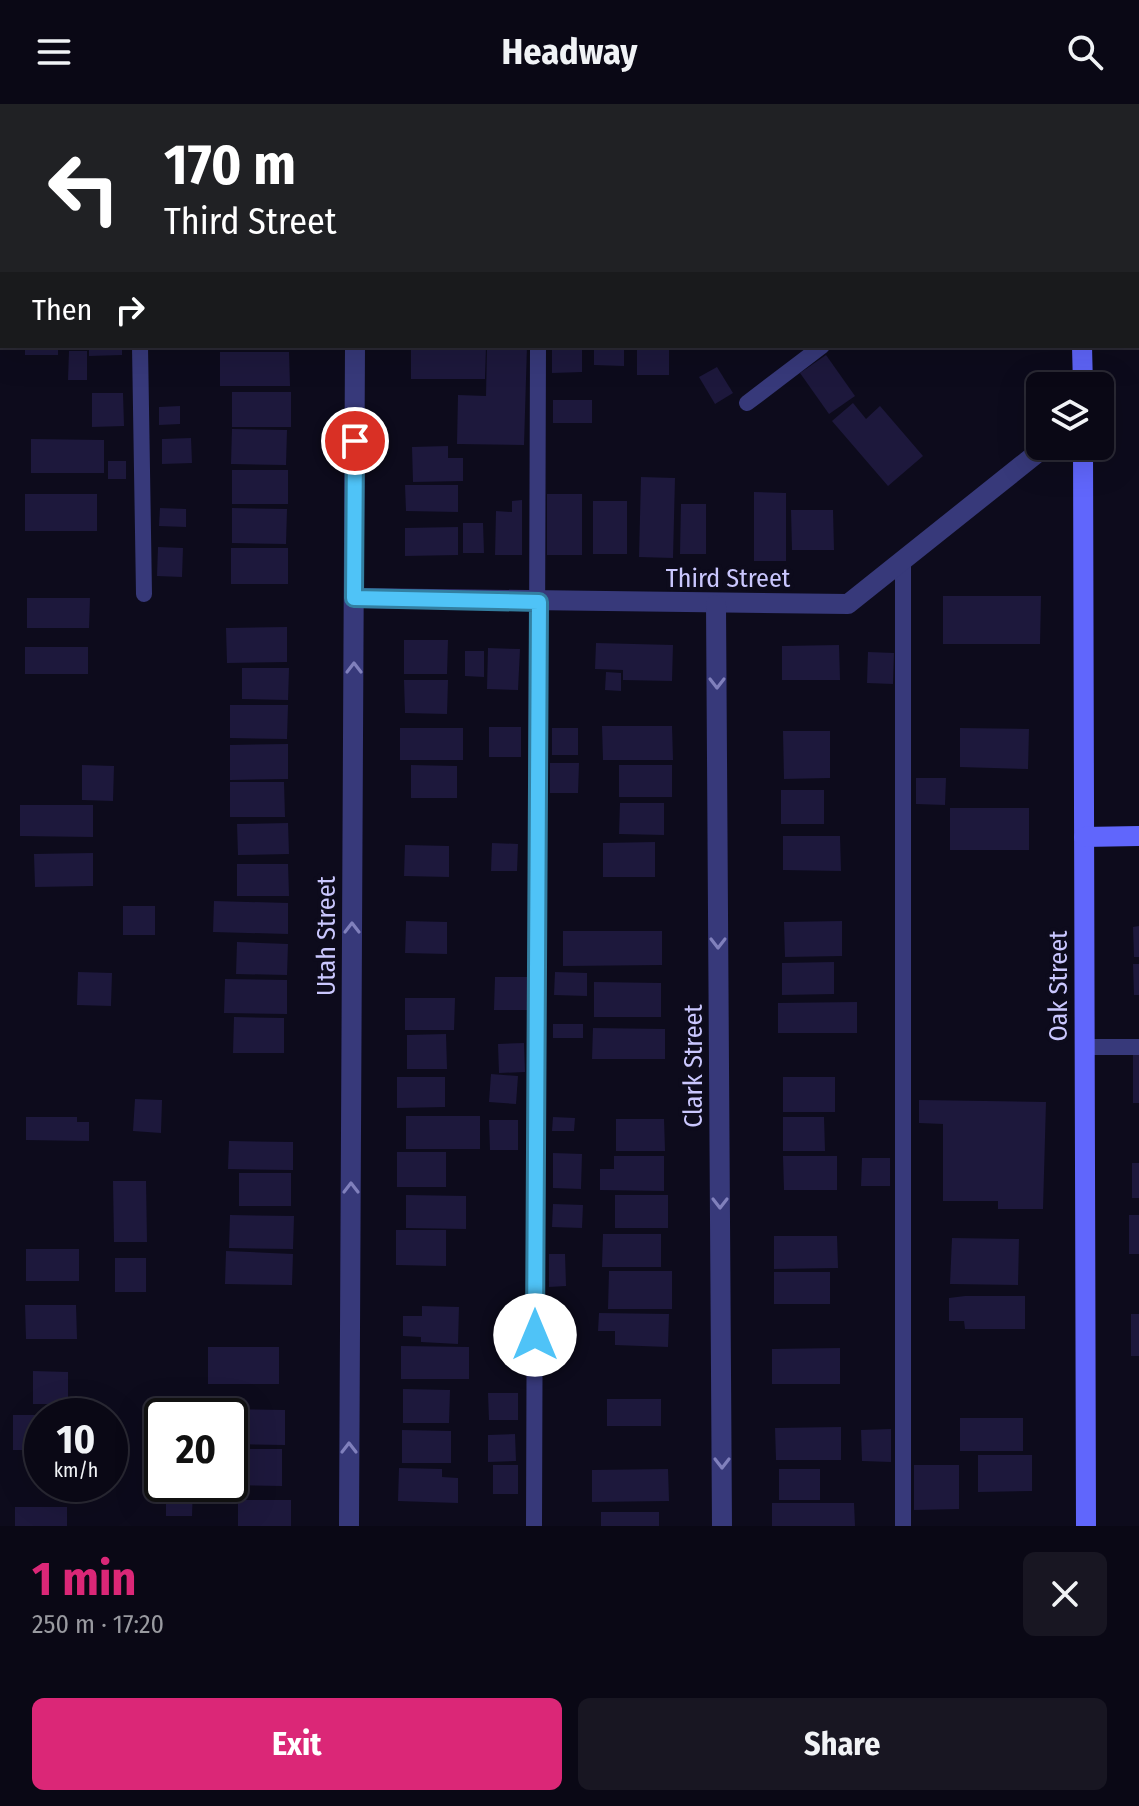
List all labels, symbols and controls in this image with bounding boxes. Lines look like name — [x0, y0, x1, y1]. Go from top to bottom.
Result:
icon: menu — [32, 30, 76, 74]
text: Headway — [502, 30, 637, 74]
icon: search — [1063, 30, 1107, 74]
text: 170 m — [164, 132, 296, 199]
icon: left — [32, 136, 136, 240]
text: Third Street — [164, 200, 337, 244]
icon: right — [108, 288, 152, 332]
text: Then — [32, 292, 92, 328]
map controls — [1026, 372, 1114, 460]
button: layers — [1026, 372, 1114, 460]
pin — [321, 407, 389, 475]
icon: arrive — [333, 419, 377, 463]
street label: Third Street — [666, 563, 791, 594]
one-way arrow — [345, 661, 363, 674]
one-way arrow — [708, 677, 726, 690]
street label: Utah Street — [311, 875, 342, 996]
one-way arrow — [343, 921, 361, 934]
street label: Oak Street — [1043, 930, 1074, 1041]
one-way arrow — [710, 937, 727, 950]
street label: Clark Street — [678, 1004, 709, 1128]
one-way arrow — [342, 1181, 359, 1194]
one-way arrow — [711, 1197, 729, 1210]
position arrow — [493, 1293, 577, 1377]
speed limit sign: 20 — [144, 1398, 248, 1502]
text: 10 — [57, 1416, 95, 1464]
one-way arrow — [340, 1441, 358, 1454]
one-way arrow — [713, 1457, 731, 1470]
text: km/h — [54, 1458, 98, 1482]
text: 1 min — [32, 1550, 137, 1608]
button: close — [1023, 1552, 1107, 1636]
text: 250 m · 17:20 — [32, 1609, 164, 1640]
button: Exit — [32, 1698, 562, 1790]
button: Share — [578, 1698, 1107, 1790]

